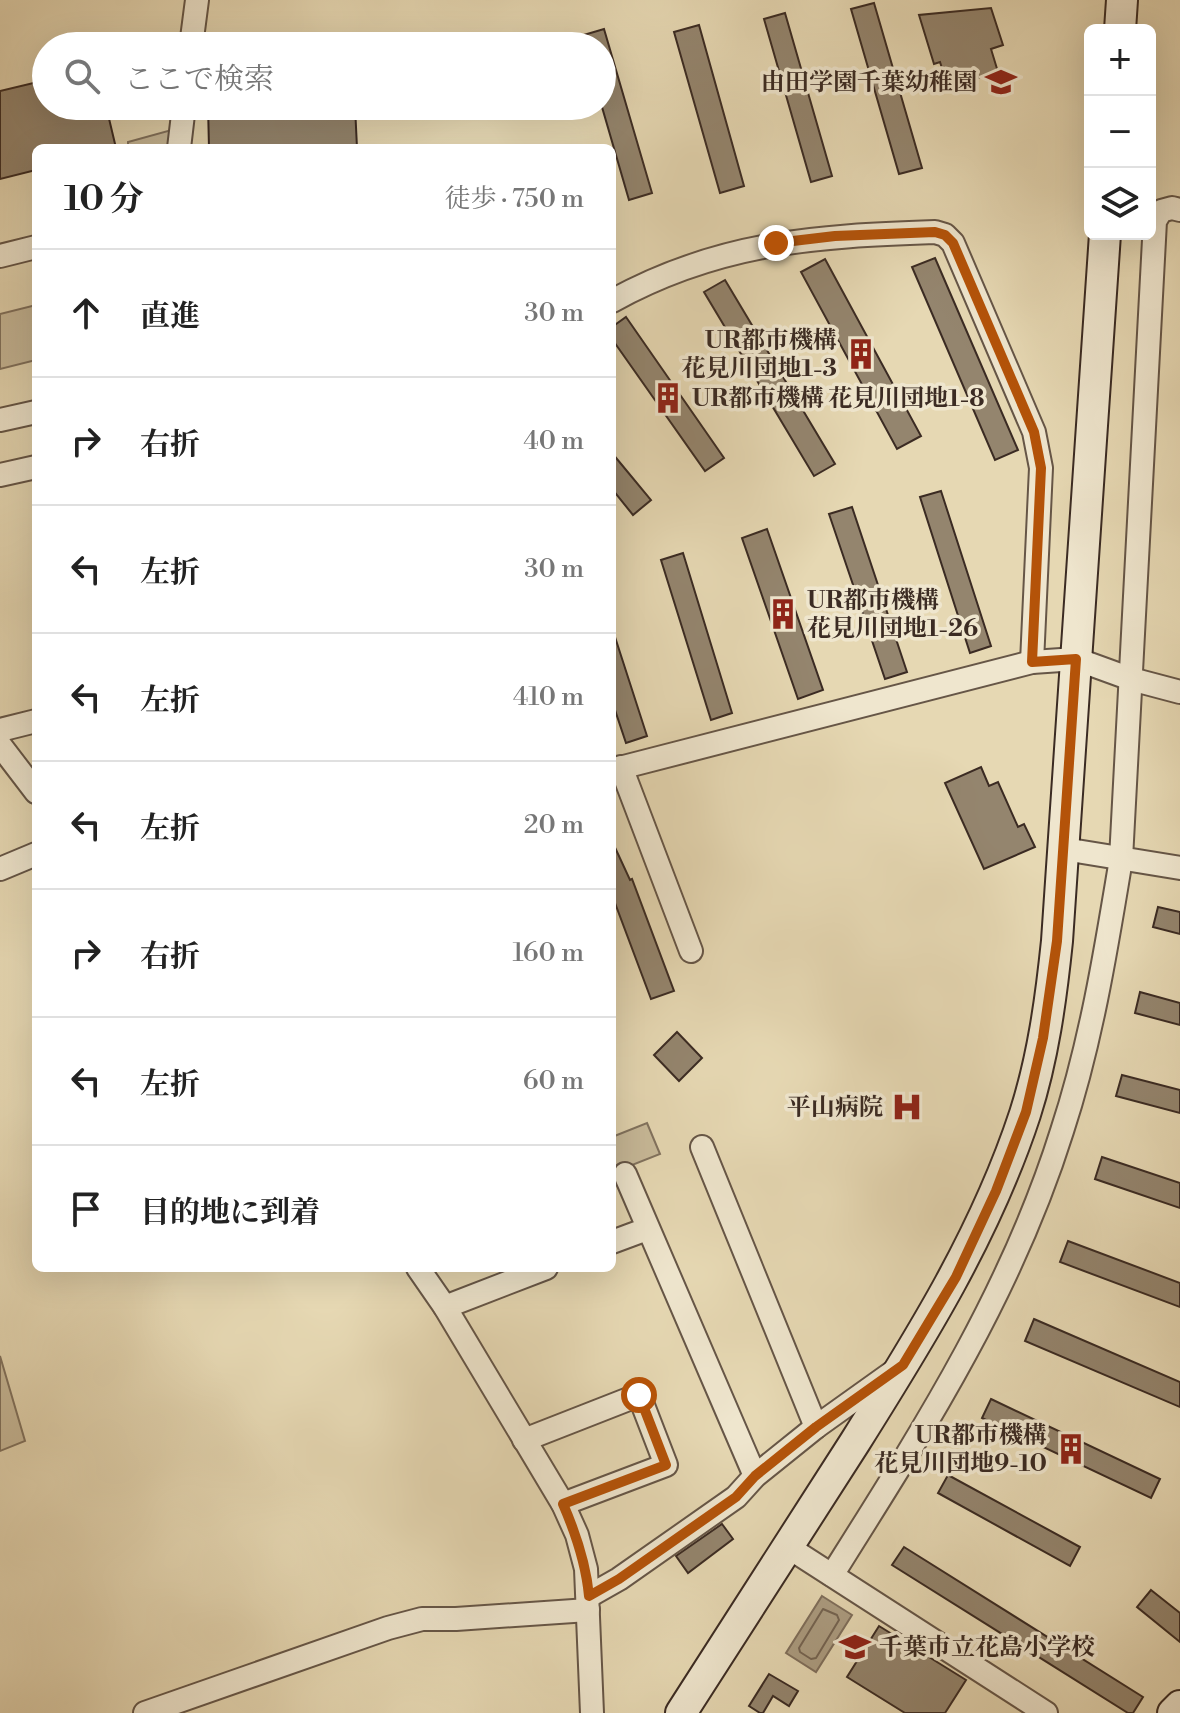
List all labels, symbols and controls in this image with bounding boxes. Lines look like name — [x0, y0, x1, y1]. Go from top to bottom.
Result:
map controls — [1084, 24, 1156, 240]
button: + — [1084, 24, 1156, 96]
search box — [32, 32, 616, 120]
icon: search — [60, 54, 104, 98]
text: ここで検索 — [124, 61, 274, 99]
school or university icon: 由田学園千葉幼稚園 — [984, 65, 1018, 99]
place label: 由田学園千葉幼稚園 — [761, 68, 977, 98]
button: − — [1084, 96, 1156, 168]
button: layers — [1084, 168, 1156, 240]
text: 10 分 — [64, 179, 143, 221]
text: 徒歩 · 750 m — [445, 183, 584, 215]
route end — [758, 225, 794, 261]
icon: ahead — [64, 291, 108, 335]
text: 30 m — [524, 297, 584, 329]
text: 直進 — [140, 298, 200, 336]
place label: UR都市機構 花見川団地1-3 — [682, 326, 837, 384]
building icon: UR都市機構 花見川団地1-3 — [844, 337, 878, 371]
building icon: UR都市機構 花見川団地1-8 — [651, 381, 685, 415]
place label: UR都市機構 花見川団地1-8 — [692, 384, 984, 414]
icon: right — [64, 419, 108, 463]
text: 40 m — [523, 425, 584, 457]
text: 右折 — [140, 426, 200, 464]
icon: left — [64, 547, 108, 591]
text: 30 m — [524, 553, 584, 585]
text: 左折 — [140, 554, 200, 592]
place label: UR都市機構 花見川団地1-26 — [807, 586, 978, 644]
building icon: UR都市機構 花見川団地1-26 — [766, 597, 800, 631]
icon: left — [64, 675, 108, 719]
text: 410 m — [513, 681, 584, 713]
text: 左折 — [140, 682, 200, 720]
icon: left — [64, 803, 108, 847]
text: 20 m — [524, 809, 584, 841]
text: 左折 — [140, 810, 200, 848]
icon: right — [64, 931, 108, 975]
text: 160 m — [513, 937, 584, 969]
text: 右折 — [140, 938, 200, 976]
icon: left — [64, 1059, 108, 1103]
text: 60 m — [523, 1065, 584, 1097]
text: 左折 — [140, 1066, 200, 1104]
hospital icon: 平山病院 — [890, 1090, 924, 1124]
place label: 平山病院 — [787, 1093, 883, 1123]
icon: arrive — [64, 1187, 108, 1231]
text: 目的地に到着 — [140, 1194, 320, 1232]
route start — [621, 1377, 657, 1413]
place label: UR都市機構 花見川団地9-10 — [874, 1421, 1047, 1479]
building icon: UR都市機構 花見川団地9-10 — [1054, 1432, 1088, 1466]
school or university icon: 千葉市立花島小学校 — [838, 1630, 872, 1664]
place label: 千葉市立花島小学校 — [879, 1633, 1095, 1663]

